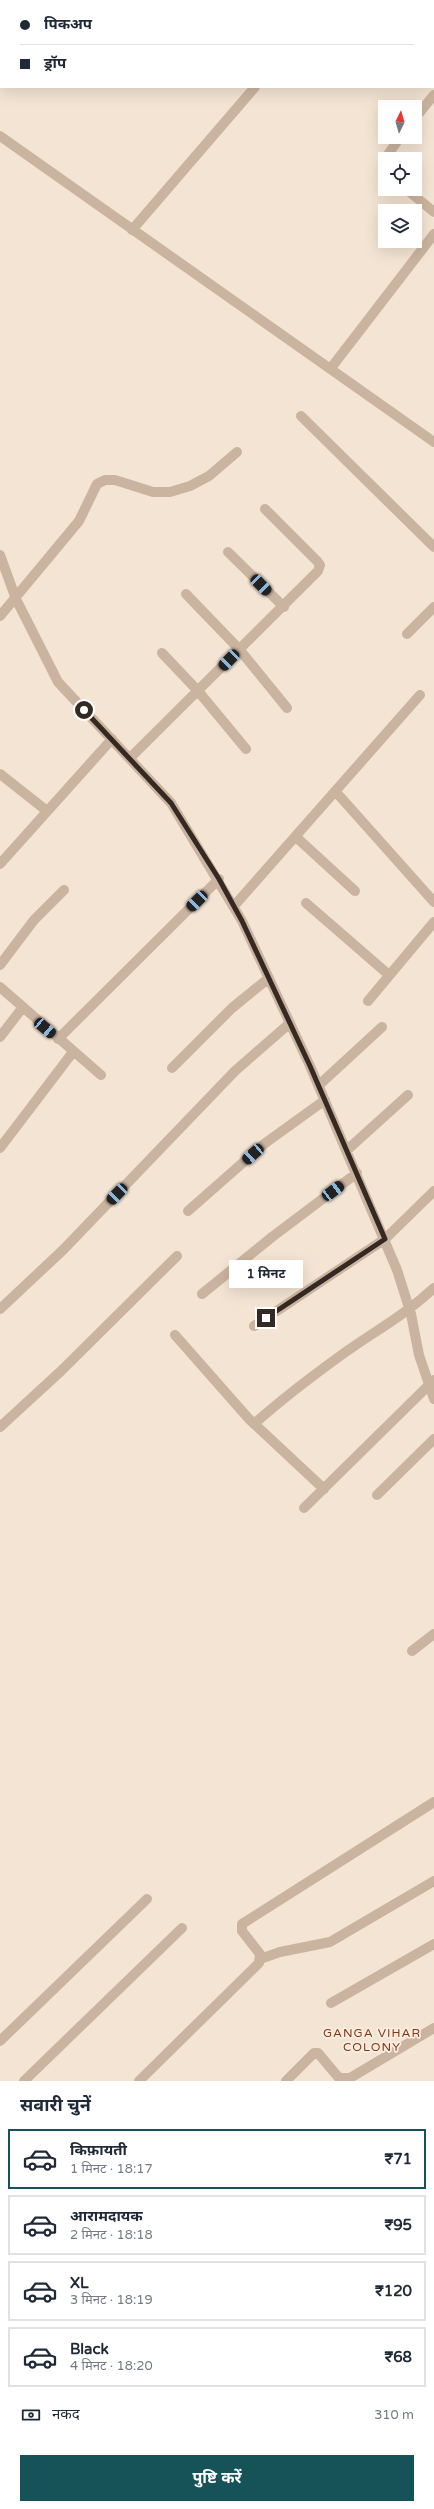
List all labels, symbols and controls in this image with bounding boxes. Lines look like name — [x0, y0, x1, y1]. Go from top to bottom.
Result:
text: पिकअप — [44, 15, 92, 33]
text: ड्रॉप — [44, 54, 66, 72]
north arrow — [378, 100, 422, 144]
map controls — [378, 100, 422, 248]
button: locate — [378, 152, 422, 196]
button: layers — [378, 204, 422, 248]
car — [248, 572, 274, 598]
car — [216, 647, 242, 673]
route start — [75, 701, 93, 719]
car — [184, 888, 210, 914]
car — [32, 1016, 58, 1040]
car — [240, 1142, 266, 1166]
car — [320, 1179, 346, 1203]
car — [104, 1181, 130, 1207]
callout: 1 मिनट — [229, 1260, 303, 1288]
text: 1 मिनट — [247, 1266, 285, 1282]
route end — [257, 1309, 275, 1327]
district label: GANGA VIHAR COLONY — [323, 2026, 421, 2054]
text: सवारी चुनें — [20, 2094, 91, 2116]
icon: car — [22, 2141, 58, 2177]
text: किफ़ायती — [70, 2141, 127, 2159]
text: ₹71 — [384, 2150, 412, 2168]
text: 1 मिनट · 18:17 — [70, 2161, 153, 2177]
icon: car — [22, 2207, 58, 2243]
text: आरामदायक — [70, 2207, 143, 2225]
text: ₹95 — [384, 2216, 412, 2234]
text: 2 मिनट · 18:18 — [70, 2227, 153, 2243]
icon: car — [22, 2273, 58, 2309]
text: XL — [70, 2274, 89, 2292]
text: ₹120 — [375, 2282, 412, 2300]
text: 3 मिनट · 18:19 — [70, 2292, 153, 2308]
icon: car — [22, 2339, 58, 2375]
text: Black — [70, 2340, 109, 2358]
text: ₹68 — [384, 2348, 412, 2366]
text: 4 मिनट · 18:20 — [70, 2358, 153, 2374]
icon: cash — [20, 2404, 42, 2426]
text: नकद — [52, 2405, 80, 2423]
text: 310 m — [374, 2407, 414, 2423]
button: पुष्टि करें — [20, 2455, 414, 2501]

